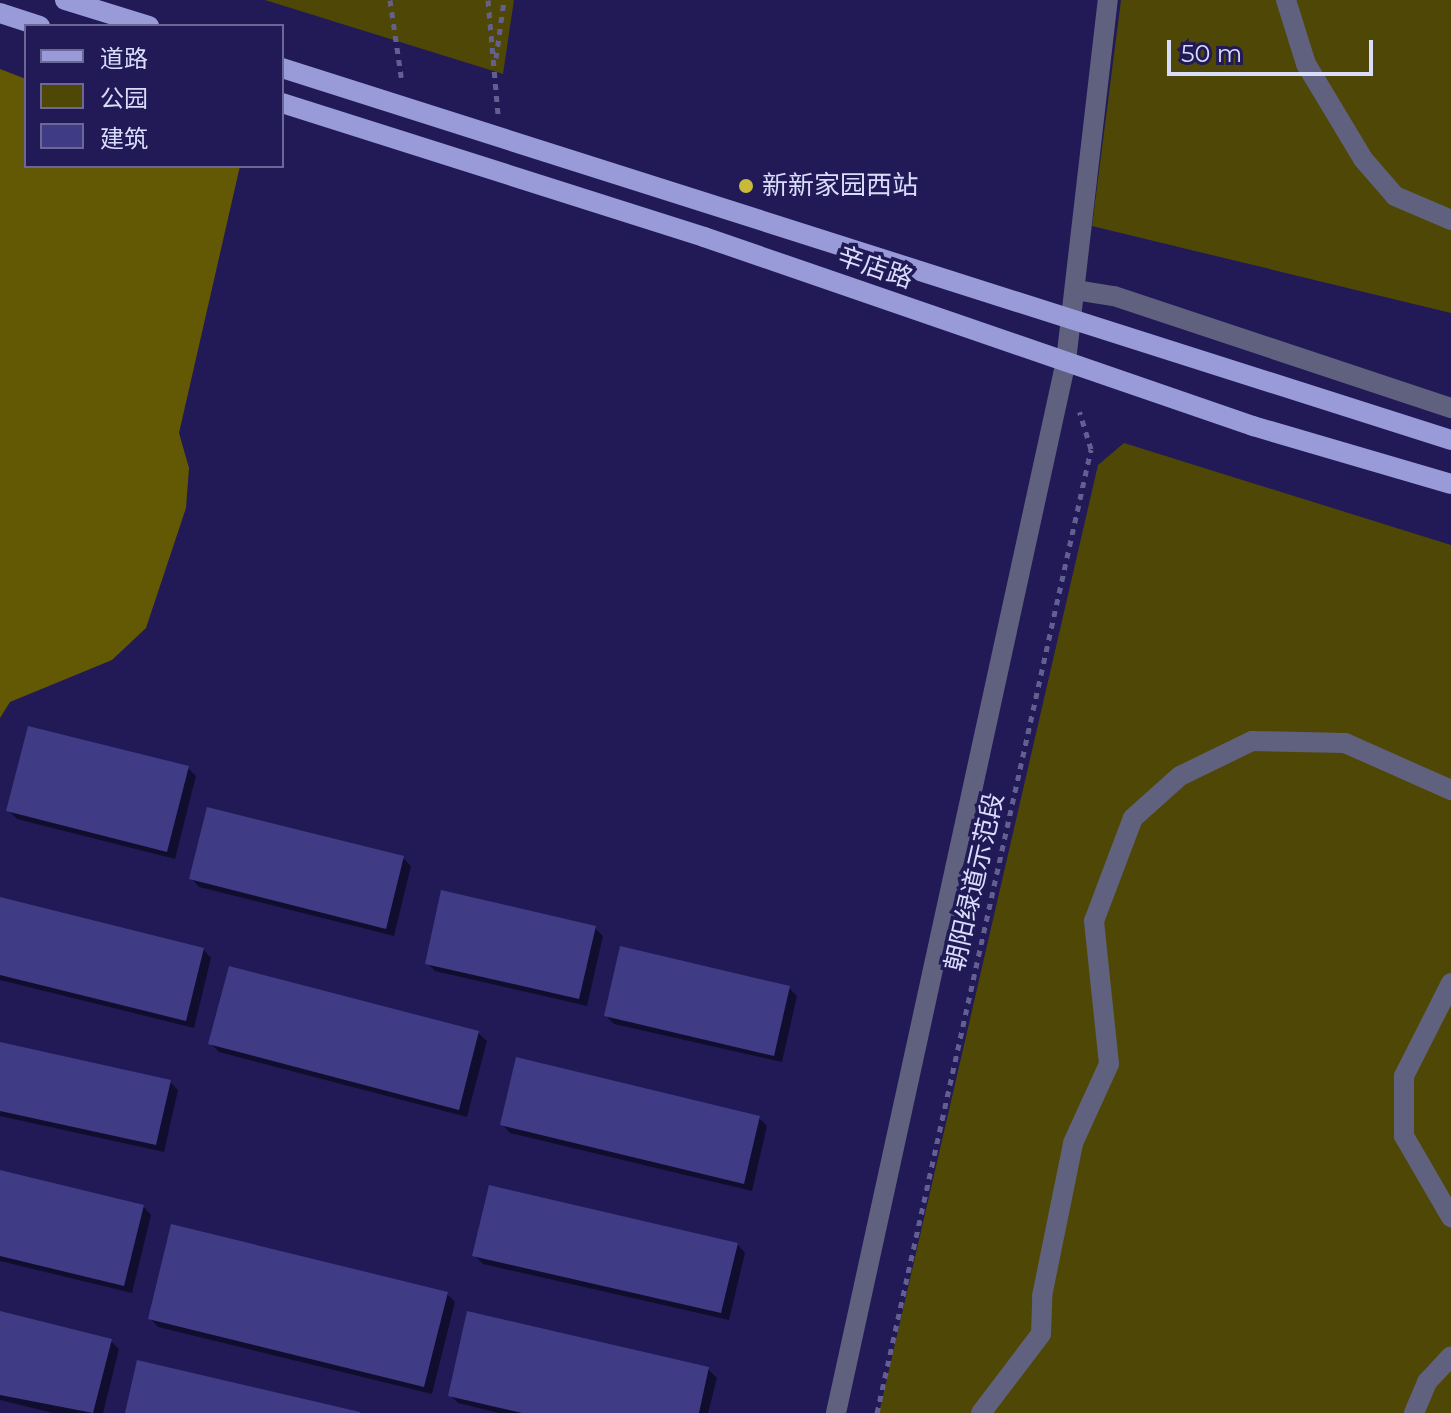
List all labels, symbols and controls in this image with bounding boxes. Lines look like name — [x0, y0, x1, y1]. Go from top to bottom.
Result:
legend — [24, 24, 284, 168]
scale bar — [1171, 24, 1377, 74]
text: 50 m — [1181, 39, 1242, 68]
text: 道路 — [100, 44, 148, 73]
text: 公园 — [100, 84, 148, 113]
text: 建筑 — [100, 124, 148, 153]
place label: 新新家园西站 — [762, 170, 918, 202]
marker: 新新家园西站 — [737, 177, 755, 195]
street label: 辛店路 — [833, 241, 917, 295]
street label: 朝阳绿道示范段 — [939, 790, 1011, 974]

